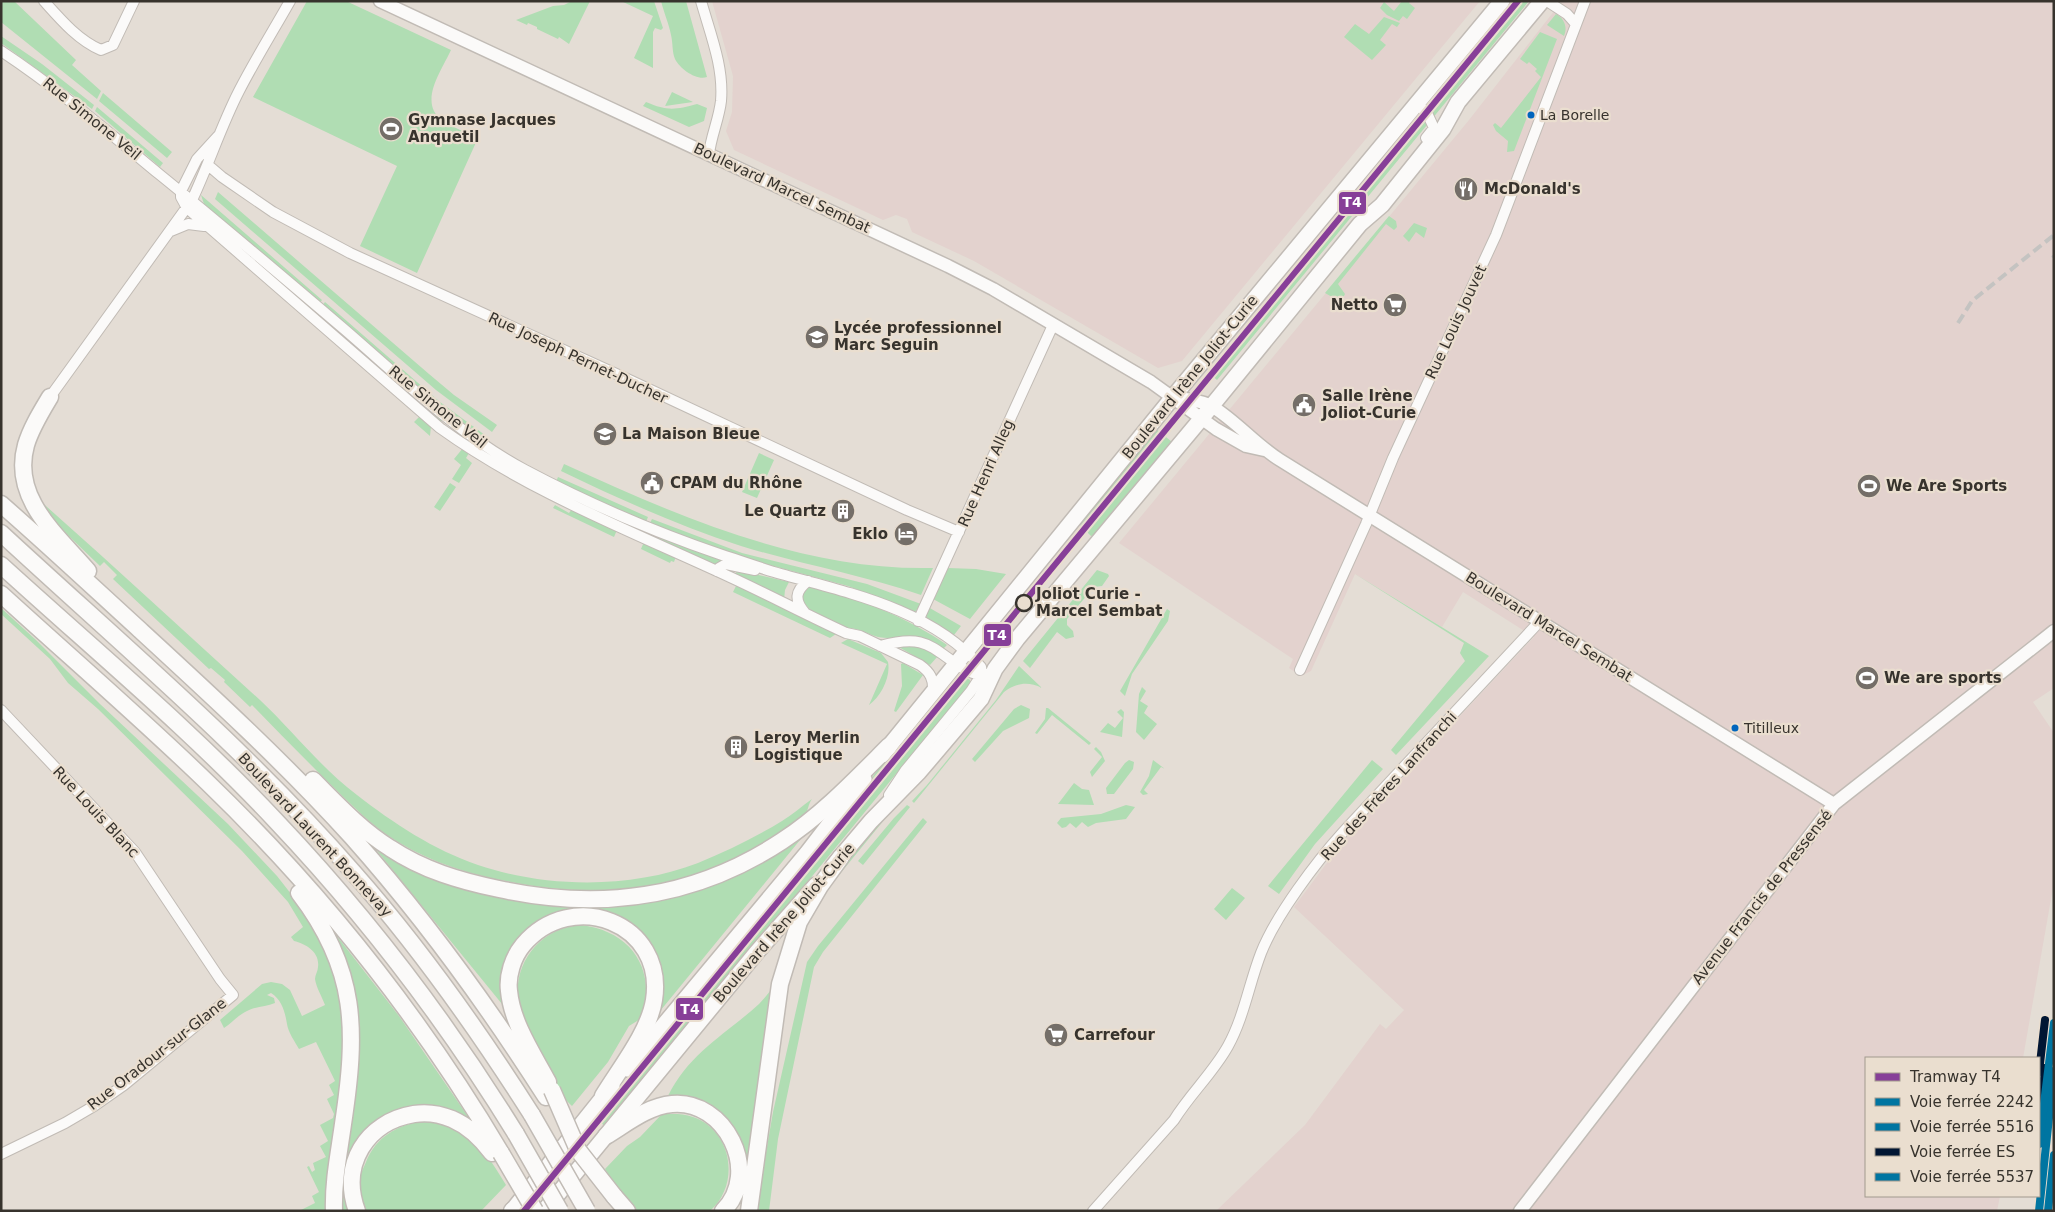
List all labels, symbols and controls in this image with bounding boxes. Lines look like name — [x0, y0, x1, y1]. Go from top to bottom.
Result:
street label: Rue Simone Veil — [39, 74, 145, 164]
place label: La Borelle — [1540, 107, 1609, 123]
marker: La Borelle — [1526, 110, 1536, 120]
place label: Gymnase Jacques Anquetil — [408, 111, 556, 146]
sports icon: Gymnase Jacques Anquetil — [378, 116, 404, 142]
street label: Boulevard Marcel Sembat — [691, 139, 873, 237]
restaurant icon: McDonald's — [1453, 176, 1479, 202]
place label: McDonald's — [1484, 180, 1581, 198]
line badge: T4 — [1338, 191, 1367, 215]
text: T4 — [1342, 194, 1362, 210]
street label: Rue Louis Jouvet — [1422, 262, 1490, 382]
street label: Boulevard Irène Joliot-Curie — [1118, 291, 1262, 463]
supermarket icon: Netto — [1382, 292, 1408, 318]
place label: Netto — [1331, 296, 1378, 314]
street label: Rue Joseph Pernet-Ducher — [486, 309, 671, 408]
place label: Lycée professionnel Marc Seguin — [834, 319, 1002, 354]
school or university icon: Lycée professionnel Marc Seguin — [804, 324, 830, 350]
street label: Rue Simone Veil — [385, 362, 491, 452]
place label: Salle Irène Joliot-Curie — [1321, 387, 1416, 422]
public building icon: Salle Irène Joliot-Curie — [1291, 392, 1317, 418]
street label: Rue Henri Alleg — [954, 416, 1018, 530]
school or university icon: La Maison Bleue — [592, 421, 618, 447]
place label: La Maison Bleue — [622, 425, 760, 443]
public building icon: CPAM du Rhône — [639, 470, 665, 496]
sports icon: We Are Sports — [1856, 473, 1882, 499]
place label: CPAM du Rhône — [670, 474, 802, 492]
place label: We Are Sports — [1886, 477, 2007, 495]
building icon: Le Quartz — [830, 498, 856, 524]
place label: Le Quartz — [744, 502, 826, 520]
hotel icon: Eklo — [893, 521, 919, 547]
place label: Eklo — [852, 525, 888, 543]
street label: Boulevard Marcel Sembat — [1462, 568, 1636, 686]
place label: Joliot Curie - Marcel Sembat — [1035, 585, 1163, 620]
marker: Joliot Curie - Marcel Sembat — [1015, 594, 1033, 612]
line badge: T4 — [983, 623, 1012, 647]
text: T4 — [987, 627, 1007, 643]
sports icon: We are sports — [1854, 665, 1880, 691]
place label: We are sports — [1884, 669, 2002, 687]
street label: Rue des Frères Lanfranchi — [1317, 708, 1461, 864]
place label: Titilleux — [1743, 720, 1799, 736]
marker: Titilleux — [1730, 723, 1740, 733]
place label: Leroy Merlin Logistique — [754, 729, 860, 764]
building icon: Leroy Merlin Logistique — [723, 734, 749, 760]
street label: Boulevard Laurent Bonnevay — [234, 749, 396, 921]
street label: Rue Louis Blanc — [49, 763, 143, 861]
street label: Avenue Francis de Pressensé — [1688, 806, 1836, 988]
street label: Boulevard Irène Joliot-Curie — [710, 840, 858, 1006]
street label: Rue Oradour-sur-Glane — [84, 994, 230, 1114]
line badge: T4 — [675, 997, 704, 1021]
text: T4 — [680, 1001, 700, 1017]
supermarket icon: Carrefour — [1043, 1022, 1069, 1048]
place label: Carrefour — [1074, 1026, 1156, 1044]
legend — [1865, 1057, 2040, 1197]
text: Tramway T4 — [1909, 1068, 2001, 1086]
text: Voie ferrée 2242 — [1910, 1093, 2034, 1111]
text: Voie ferrée 5516 — [1910, 1118, 2034, 1136]
text: Voie ferrée ES — [1910, 1143, 2015, 1161]
text: Voie ferrée 5537 — [1910, 1168, 2034, 1186]

